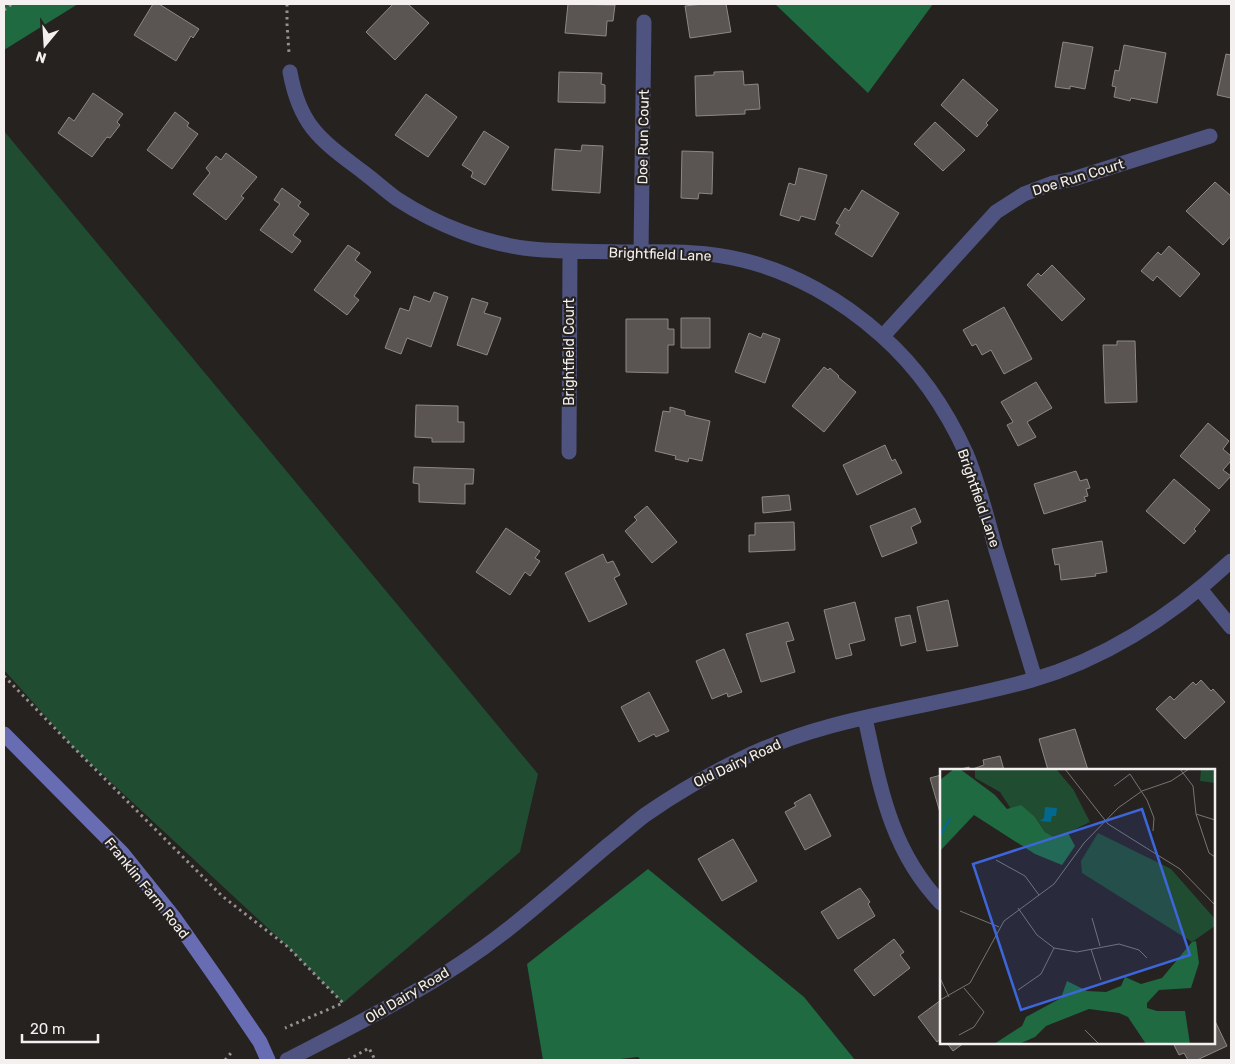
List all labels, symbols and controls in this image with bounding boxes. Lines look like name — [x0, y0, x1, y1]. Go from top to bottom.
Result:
north arrow — [20, 20, 70, 70]
text: N — [34, 47, 49, 67]
street label: Doe Run Court — [634, 89, 653, 185]
street label: Doe Run Court — [1030, 155, 1127, 200]
street label: Brightfield Lane — [608, 244, 712, 265]
street label: Brightfield Court — [561, 298, 578, 406]
street label: Brightfield Lane — [954, 447, 1003, 550]
street label: Old Dairy Road — [691, 736, 784, 791]
inset map — [940, 769, 1215, 1044]
street label: Franklin Farm Road — [101, 834, 193, 942]
street label: Old Dairy Road — [362, 964, 452, 1027]
scale bar — [22, 1012, 99, 1044]
text: 20 m — [30, 1020, 65, 1038]

